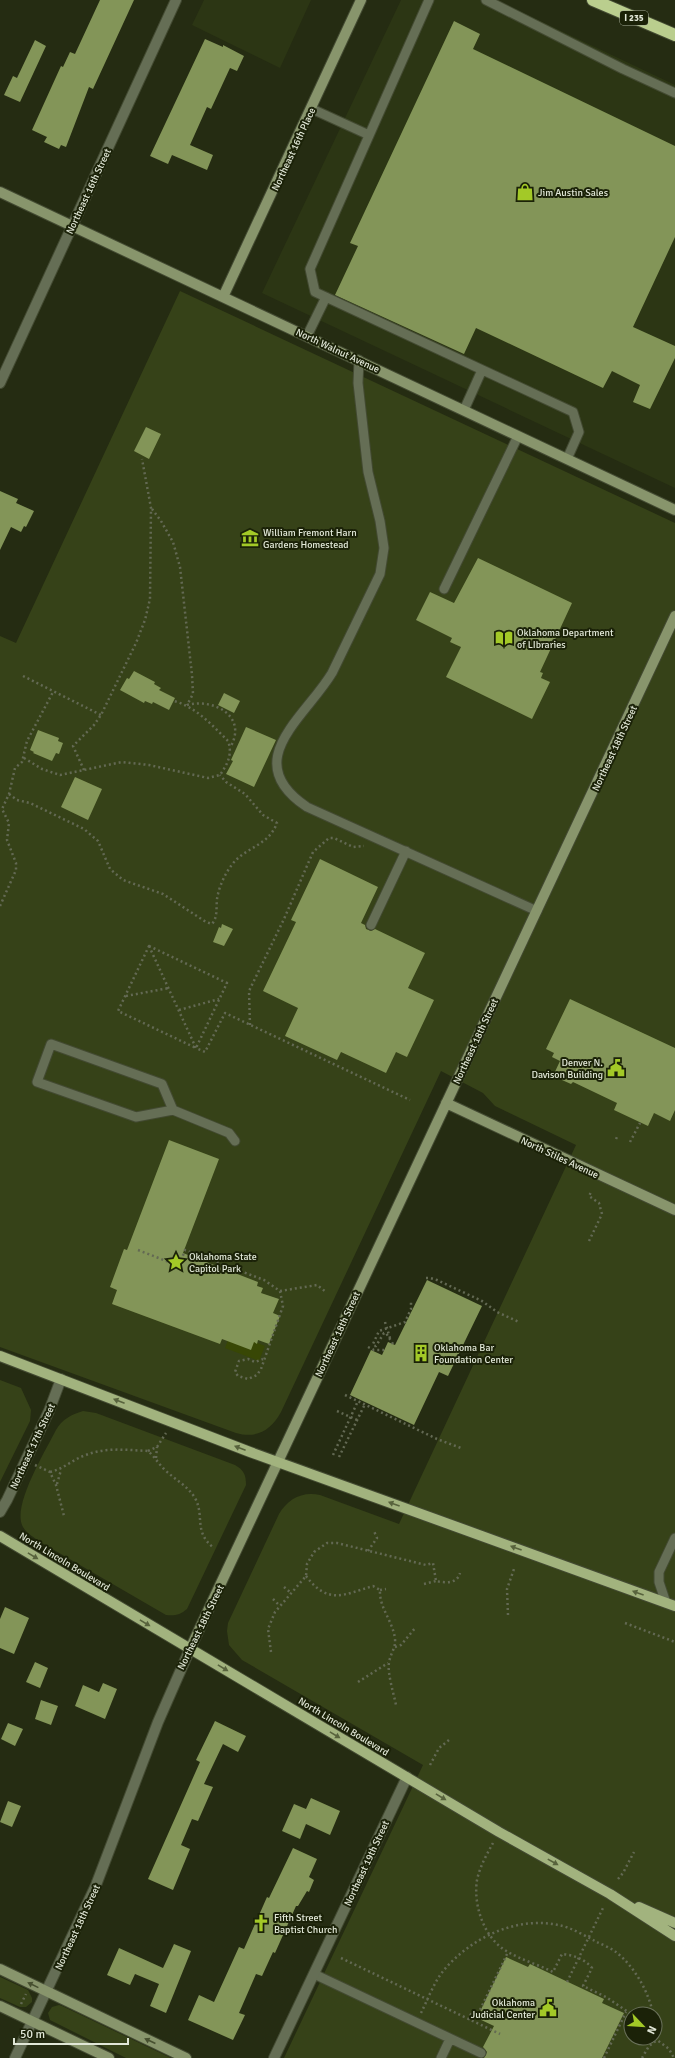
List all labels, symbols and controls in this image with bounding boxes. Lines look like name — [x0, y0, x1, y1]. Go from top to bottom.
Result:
road number: I 235 — [620, 11, 648, 25]
street label: Northeast 16th Place — [269, 106, 318, 193]
street label: Northeast 16th Street — [64, 146, 114, 236]
shop icon: Jim Austin Sales — [515, 182, 535, 202]
place label: Jim Austin Sales — [538, 187, 609, 199]
street label: North Walnut Avenue — [294, 326, 381, 376]
place label: William Fremont Harn Gardens Homestead — [263, 527, 357, 551]
museum icon: William Fremont Harn Gardens Homestead — [240, 528, 260, 548]
place label: Oklahoma Department of LIbraries — [517, 627, 614, 651]
library icon: Oklahoma Department of LIbraries — [494, 628, 514, 648]
street label: Northeast 18th Street — [590, 703, 640, 793]
street label: Northeast 18th Street — [451, 996, 501, 1086]
place label: Denver N. Davison Building — [532, 1057, 603, 1081]
public building icon: Denver N. Davison Building — [606, 1058, 626, 1078]
street label: North Stiles Avenue — [519, 1135, 600, 1181]
place label: Oklahoma State Capitol Park — [189, 1251, 257, 1275]
place icon: Oklahoma State Capitol Park — [166, 1252, 186, 1272]
street label: Northeast 18th Street — [313, 1289, 363, 1379]
place label: Oklahoma Bar Foundation Center — [434, 1342, 513, 1366]
building icon: Oklahoma Bar Foundation Center — [411, 1343, 431, 1363]
one-way arrow — [113, 1398, 125, 1404]
street label: Northeast 17th Street — [8, 1401, 58, 1491]
one-way arrow — [234, 1445, 246, 1451]
one-way arrow — [387, 1501, 399, 1507]
street label: North Lincoln Boulevard — [17, 1530, 112, 1594]
one-way arrow — [510, 1545, 522, 1551]
one-way arrow — [27, 1552, 39, 1559]
street label: Northeast 18th Street — [175, 1583, 227, 1672]
one-way arrow — [632, 1589, 644, 1595]
one-way arrow — [139, 1619, 151, 1626]
one-way arrow — [217, 1665, 229, 1672]
street label: North Lincoln Boulevard — [296, 1695, 391, 1759]
one-way arrow — [329, 1731, 341, 1738]
one-way arrow — [435, 1794, 447, 1801]
street label: Northeast 19th Street — [342, 1818, 392, 1908]
one-way arrow — [547, 1859, 559, 1866]
street label: Northeast 18th Street — [53, 1882, 103, 1972]
place label: Fifth Street Baptist Church — [274, 1912, 337, 1936]
church icon: Fifth Street Baptist Church — [251, 1913, 271, 1933]
one-way arrow — [27, 1982, 39, 1988]
place label: Oklahoma Judicial Center — [471, 1997, 535, 2021]
public building icon: Oklahoma Judicial Center — [538, 1998, 558, 2018]
north arrow — [623, 2006, 663, 2046]
scale bar — [14, 2020, 128, 2046]
text: N — [644, 2024, 659, 2036]
text: 50 m — [20, 2027, 45, 2042]
one-way arrow — [145, 2038, 156, 2044]

